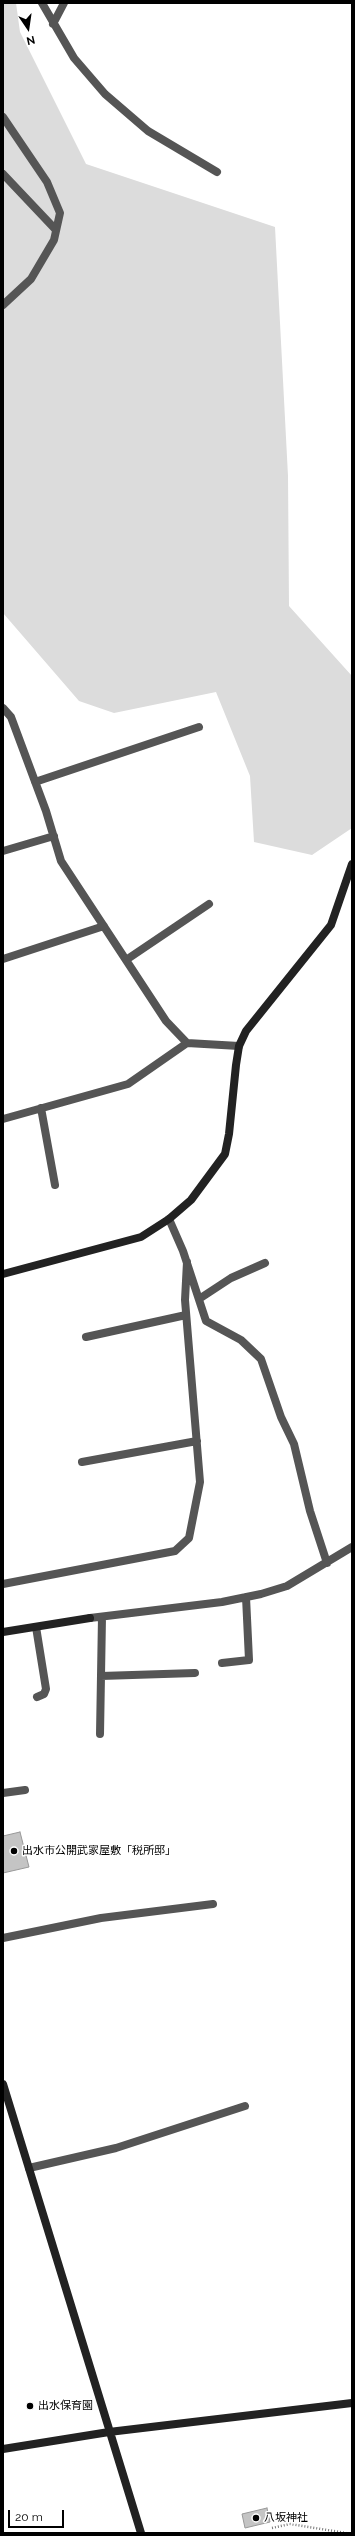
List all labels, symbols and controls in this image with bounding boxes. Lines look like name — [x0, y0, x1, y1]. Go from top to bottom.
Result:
north arrow — [8, 8, 48, 48]
text: N — [25, 33, 36, 47]
place label: 出水市公開武家屋敷「税所邸」 — [22, 1844, 176, 1858]
marker: 出水市公開武家屋敷「税所邸」 — [9, 1846, 19, 1856]
place label: 出水保育園 — [38, 2399, 93, 2413]
marker: 出水保育園 — [25, 2401, 35, 2411]
scale bar — [10, 2502, 66, 2528]
text: 20 m — [15, 2510, 43, 2524]
place label: 八坂神社 — [264, 2511, 308, 2525]
marker: 八坂神社 — [251, 2513, 261, 2523]

